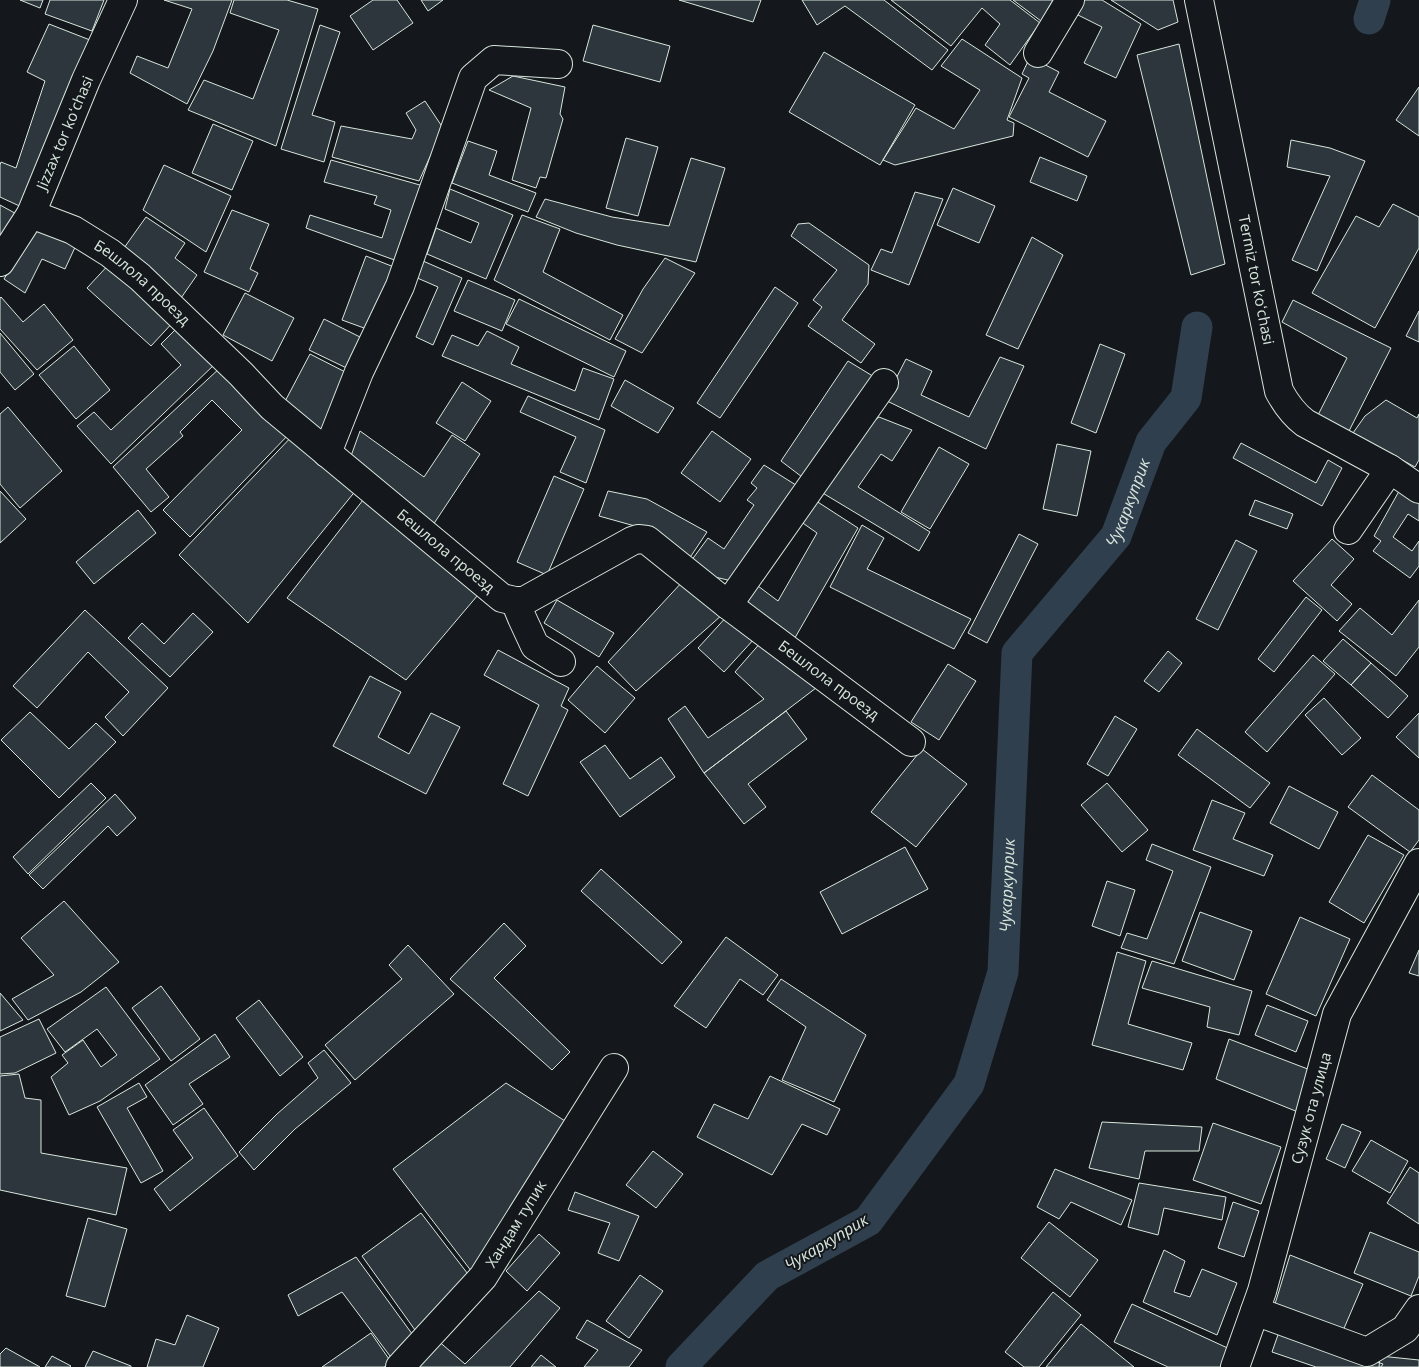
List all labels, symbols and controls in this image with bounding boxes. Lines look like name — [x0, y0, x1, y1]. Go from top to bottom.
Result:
street label: Jizzax tor koʻchasi — [30, 72, 97, 195]
street label: Termiz tor koʻchasi — [1235, 213, 1279, 346]
street label: Бешлола проезд — [91, 235, 195, 329]
water label: Чукаркуприк — [1100, 454, 1155, 552]
street label: Бешлола проезд — [393, 504, 500, 597]
street label: Бешлола проезд — [775, 635, 884, 724]
water label: Чукаркуприк — [994, 837, 1020, 933]
street label: Сузук ота улица — [1286, 1050, 1335, 1166]
street label: Хандам тупик — [480, 1176, 550, 1271]
water label: Чукаркуприк — [780, 1208, 873, 1276]

